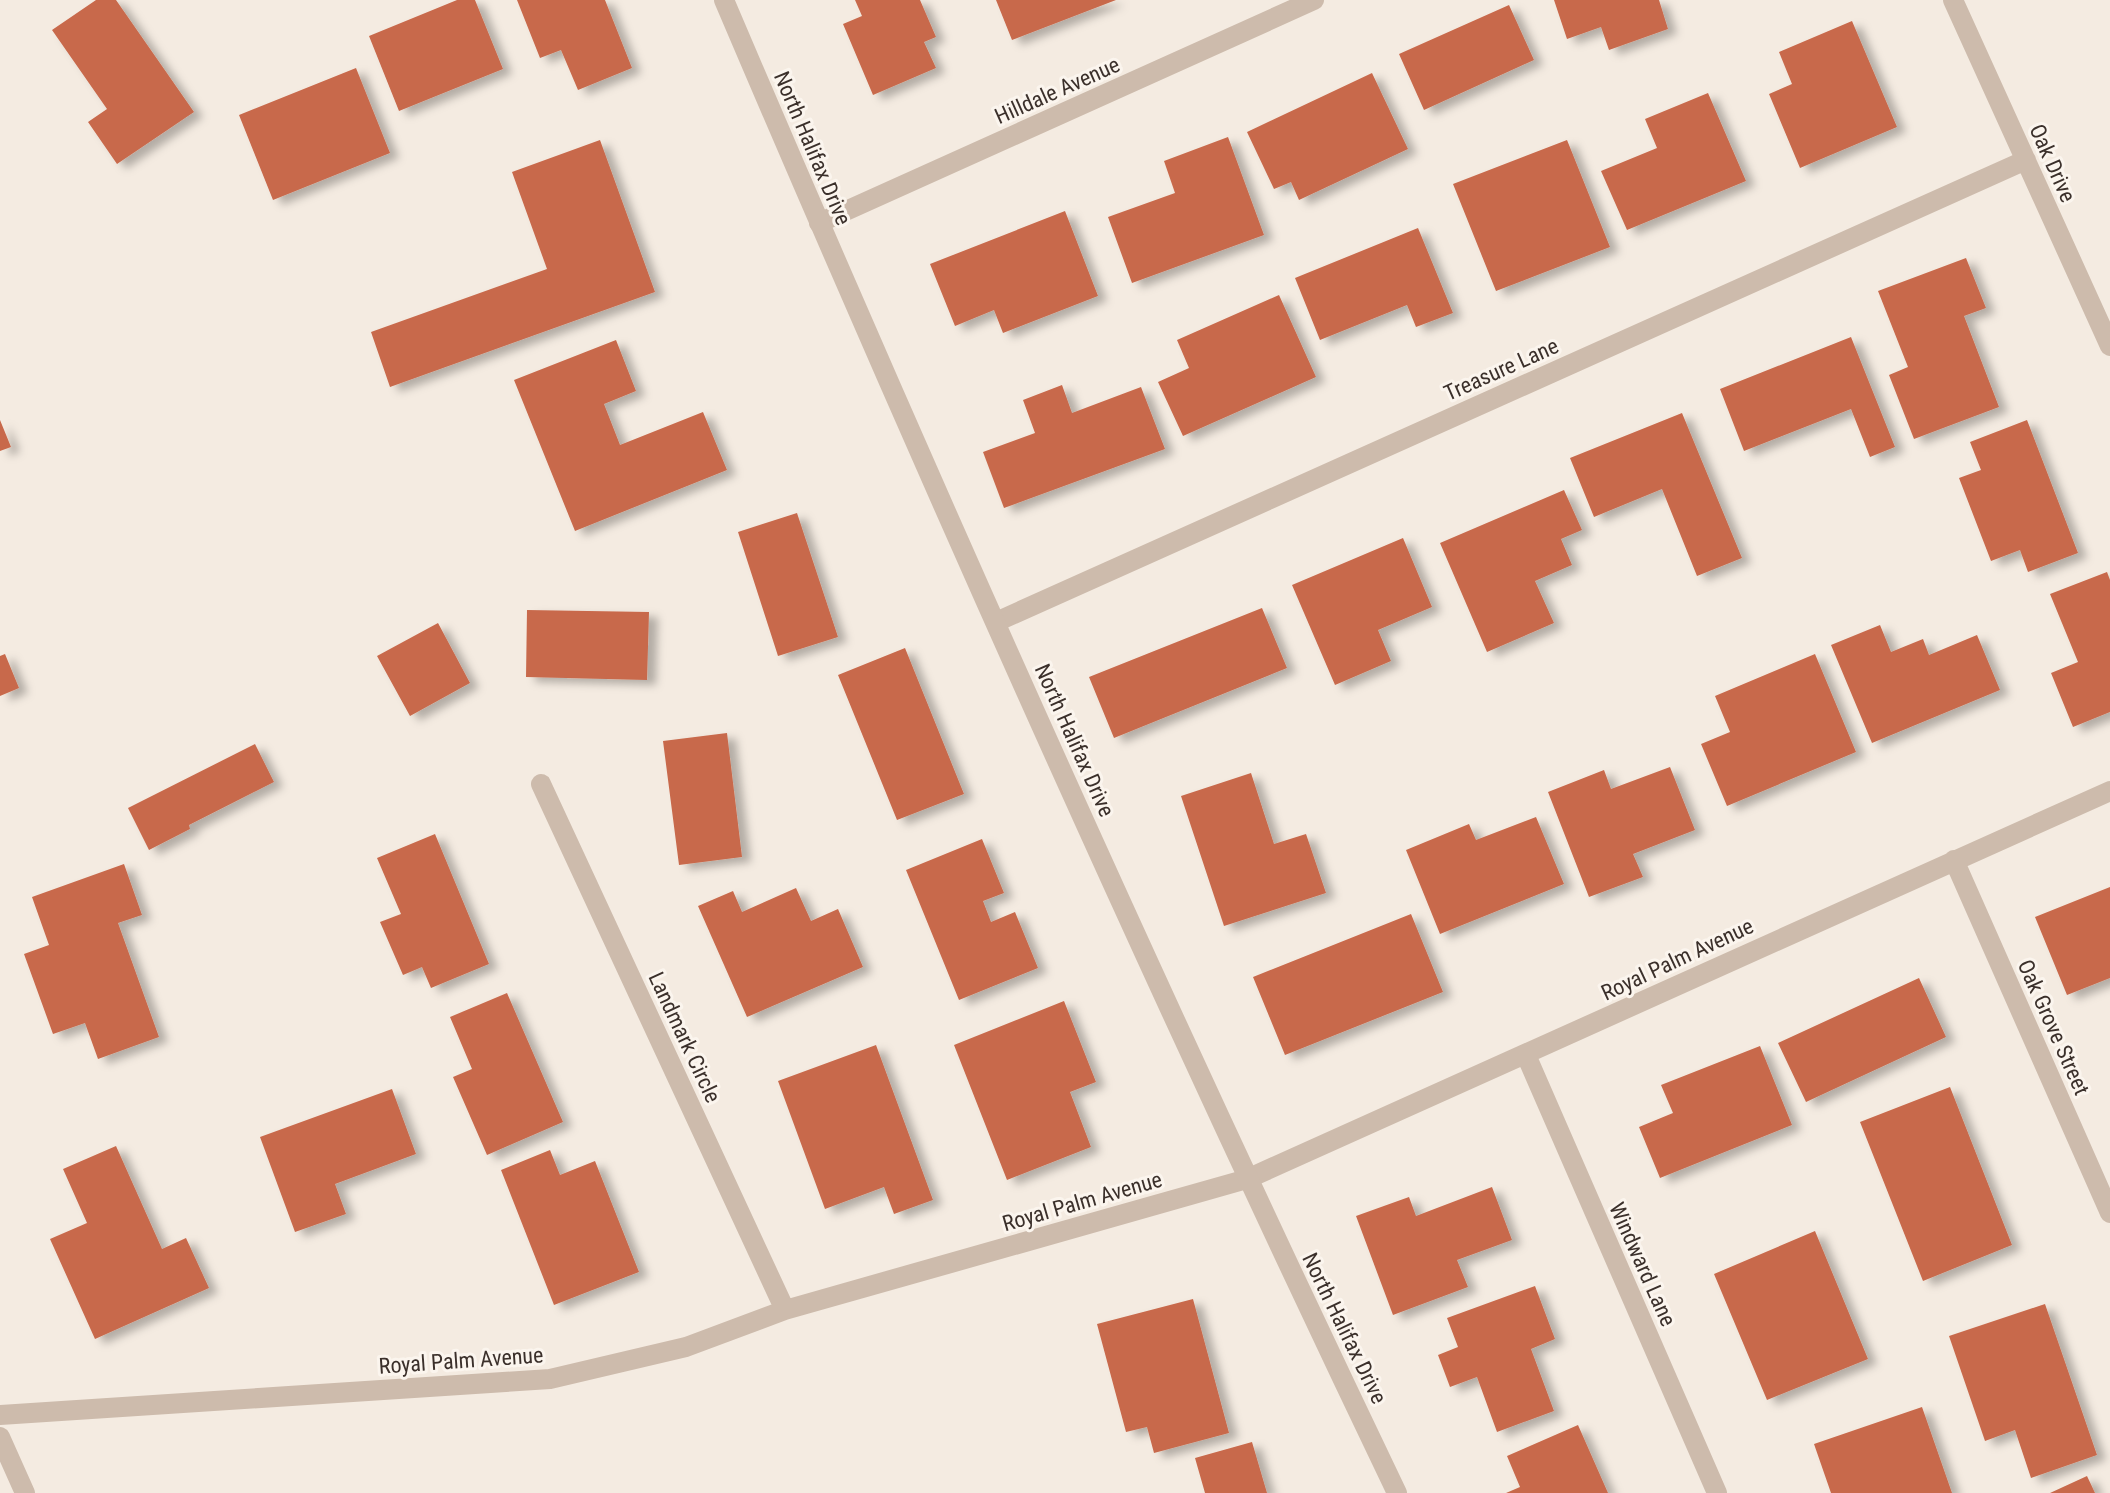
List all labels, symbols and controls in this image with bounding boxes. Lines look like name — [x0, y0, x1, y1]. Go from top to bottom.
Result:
street label: Hilldale Avenue — [991, 52, 1123, 129]
street label: North Halifax Drive — [769, 68, 856, 229]
street label: Oak Drive — [2024, 120, 2081, 206]
street label: Treasure Lane — [1440, 333, 1562, 406]
street label: North Halifax Drive — [1030, 660, 1119, 820]
street label: Royal Palm Avenue — [1597, 913, 1757, 1006]
street label: Oak Grove Street — [2013, 956, 2095, 1099]
street label: Landmark Circle — [643, 968, 726, 1106]
street label: Royal Palm Avenue — [999, 1167, 1165, 1236]
street label: Windward Lane — [1604, 1199, 1681, 1330]
street label: North Halifax Drive — [1297, 1249, 1392, 1408]
street label: Royal Palm Avenue — [378, 1342, 544, 1379]

